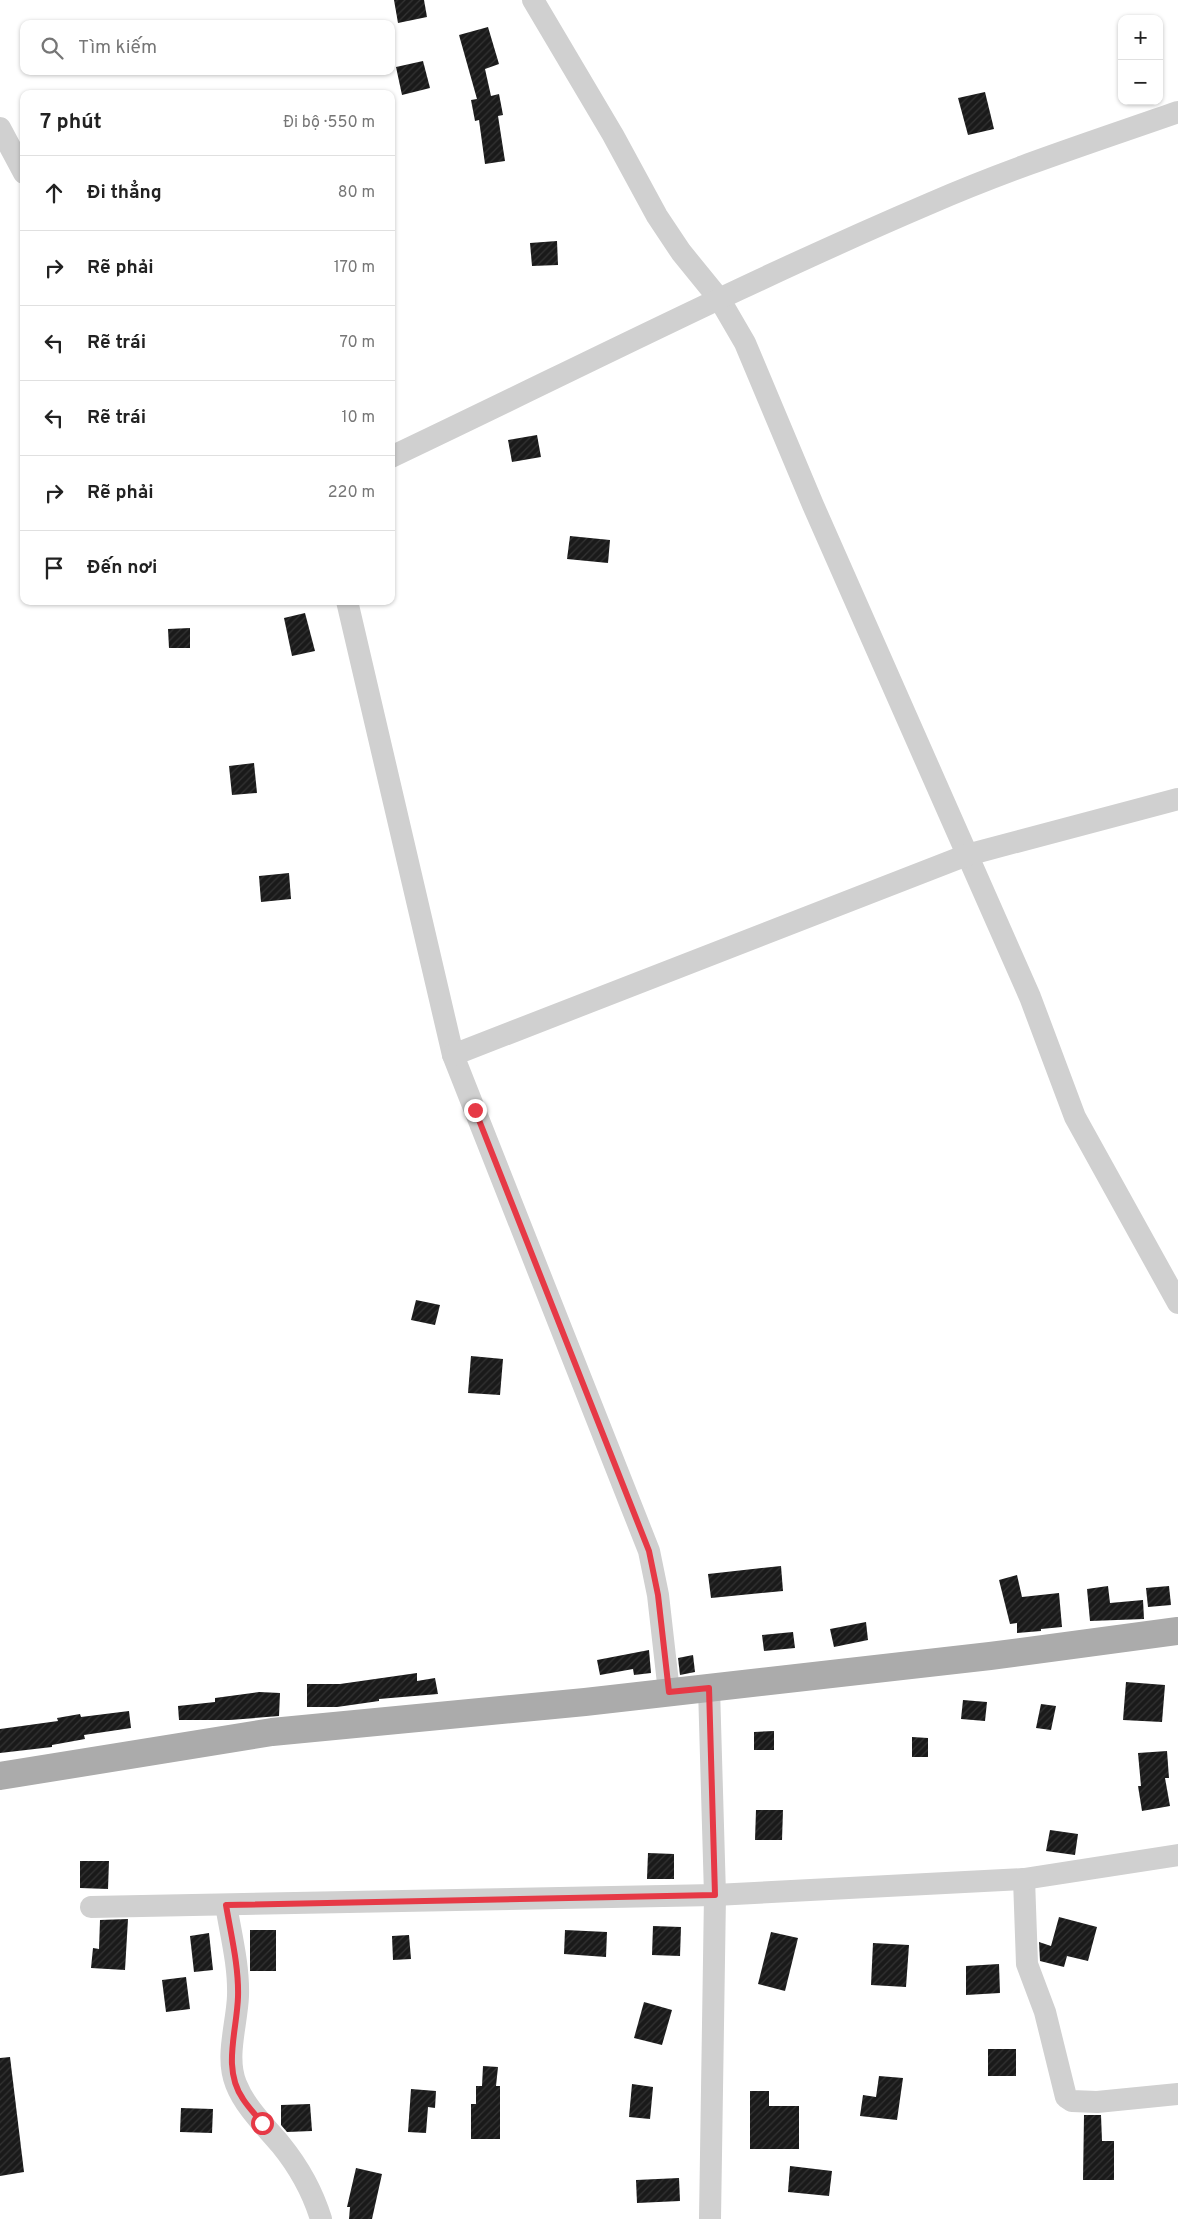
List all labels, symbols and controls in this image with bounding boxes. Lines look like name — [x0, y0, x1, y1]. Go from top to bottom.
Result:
map controls — [1118, 15, 1163, 105]
button: + — [1118, 15, 1163, 60]
search box — [20, 20, 395, 75]
icon: search — [38, 34, 66, 62]
text: Tìm kiếm — [78, 36, 157, 60]
button: − — [1118, 60, 1163, 105]
text: 7 phút — [40, 109, 102, 136]
text: Đi bộ · 550 m — [283, 113, 375, 133]
icon: ahead — [40, 179, 68, 207]
text: Đi thẳng — [87, 181, 162, 205]
text: 80 m — [338, 183, 375, 203]
icon: right — [40, 254, 68, 282]
text: Rẽ phải — [87, 256, 154, 280]
text: 170 m — [334, 258, 375, 278]
icon: left — [40, 329, 68, 357]
text: Rẽ trái — [87, 331, 146, 355]
text: 70 m — [340, 333, 375, 353]
icon: left — [40, 404, 68, 432]
text: Rẽ trái — [87, 406, 146, 430]
text: 10 m — [341, 408, 375, 428]
icon: right — [40, 479, 68, 507]
text: Rẽ phải — [87, 481, 154, 505]
text: 220 m — [328, 483, 375, 503]
icon: arrive — [40, 554, 68, 582]
text: Đến nơi — [87, 556, 157, 580]
route end — [464, 1099, 487, 1122]
route start — [251, 2112, 274, 2135]

